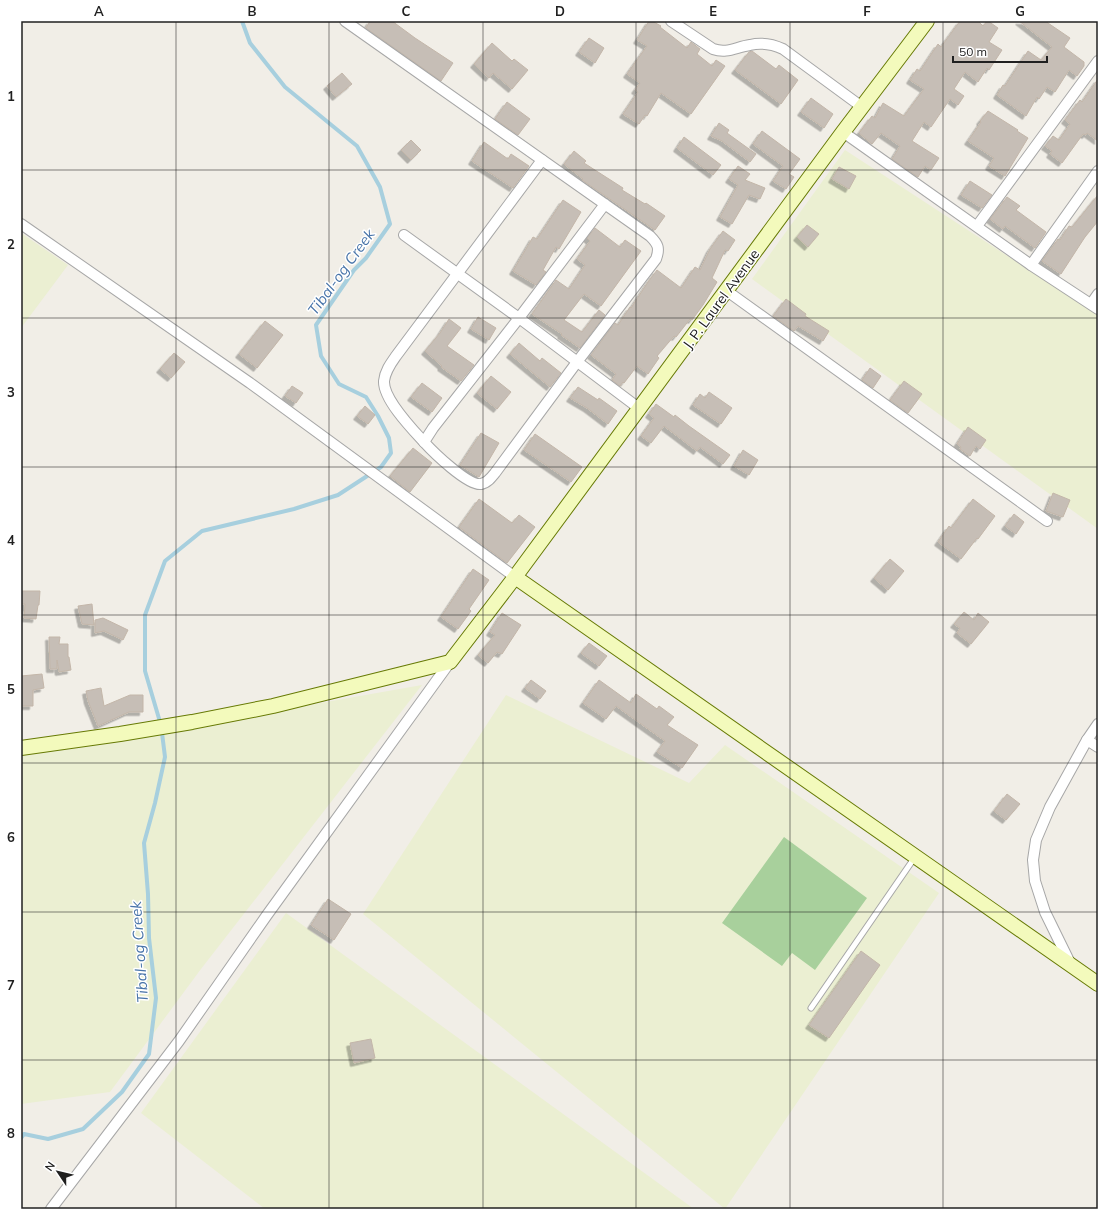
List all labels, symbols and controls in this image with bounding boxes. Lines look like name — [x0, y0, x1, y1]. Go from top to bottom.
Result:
text: A — [94, 3, 104, 19]
text: B — [248, 3, 257, 19]
text: C — [402, 3, 411, 19]
text: D — [555, 3, 565, 19]
text: E — [709, 3, 717, 19]
text: F — [863, 3, 871, 19]
text: G — [1015, 3, 1025, 19]
scale bar — [953, 38, 1047, 64]
text: 50 m — [959, 44, 987, 59]
text: 1 — [7, 88, 15, 104]
water label: Tibal-og Creek — [303, 224, 379, 319]
text: 2 — [7, 236, 15, 252]
street label: J. P. Laurel Avenue — [679, 246, 763, 352]
text: 3 — [7, 384, 15, 400]
text: 4 — [7, 532, 15, 548]
text: 5 — [7, 681, 15, 697]
text: 6 — [7, 829, 15, 845]
water label: Tibal-og Creek — [126, 899, 152, 1004]
text: 7 — [7, 977, 15, 993]
text: 8 — [7, 1125, 15, 1141]
north arrow — [38, 1152, 78, 1192]
text: N — [42, 1159, 58, 1174]

